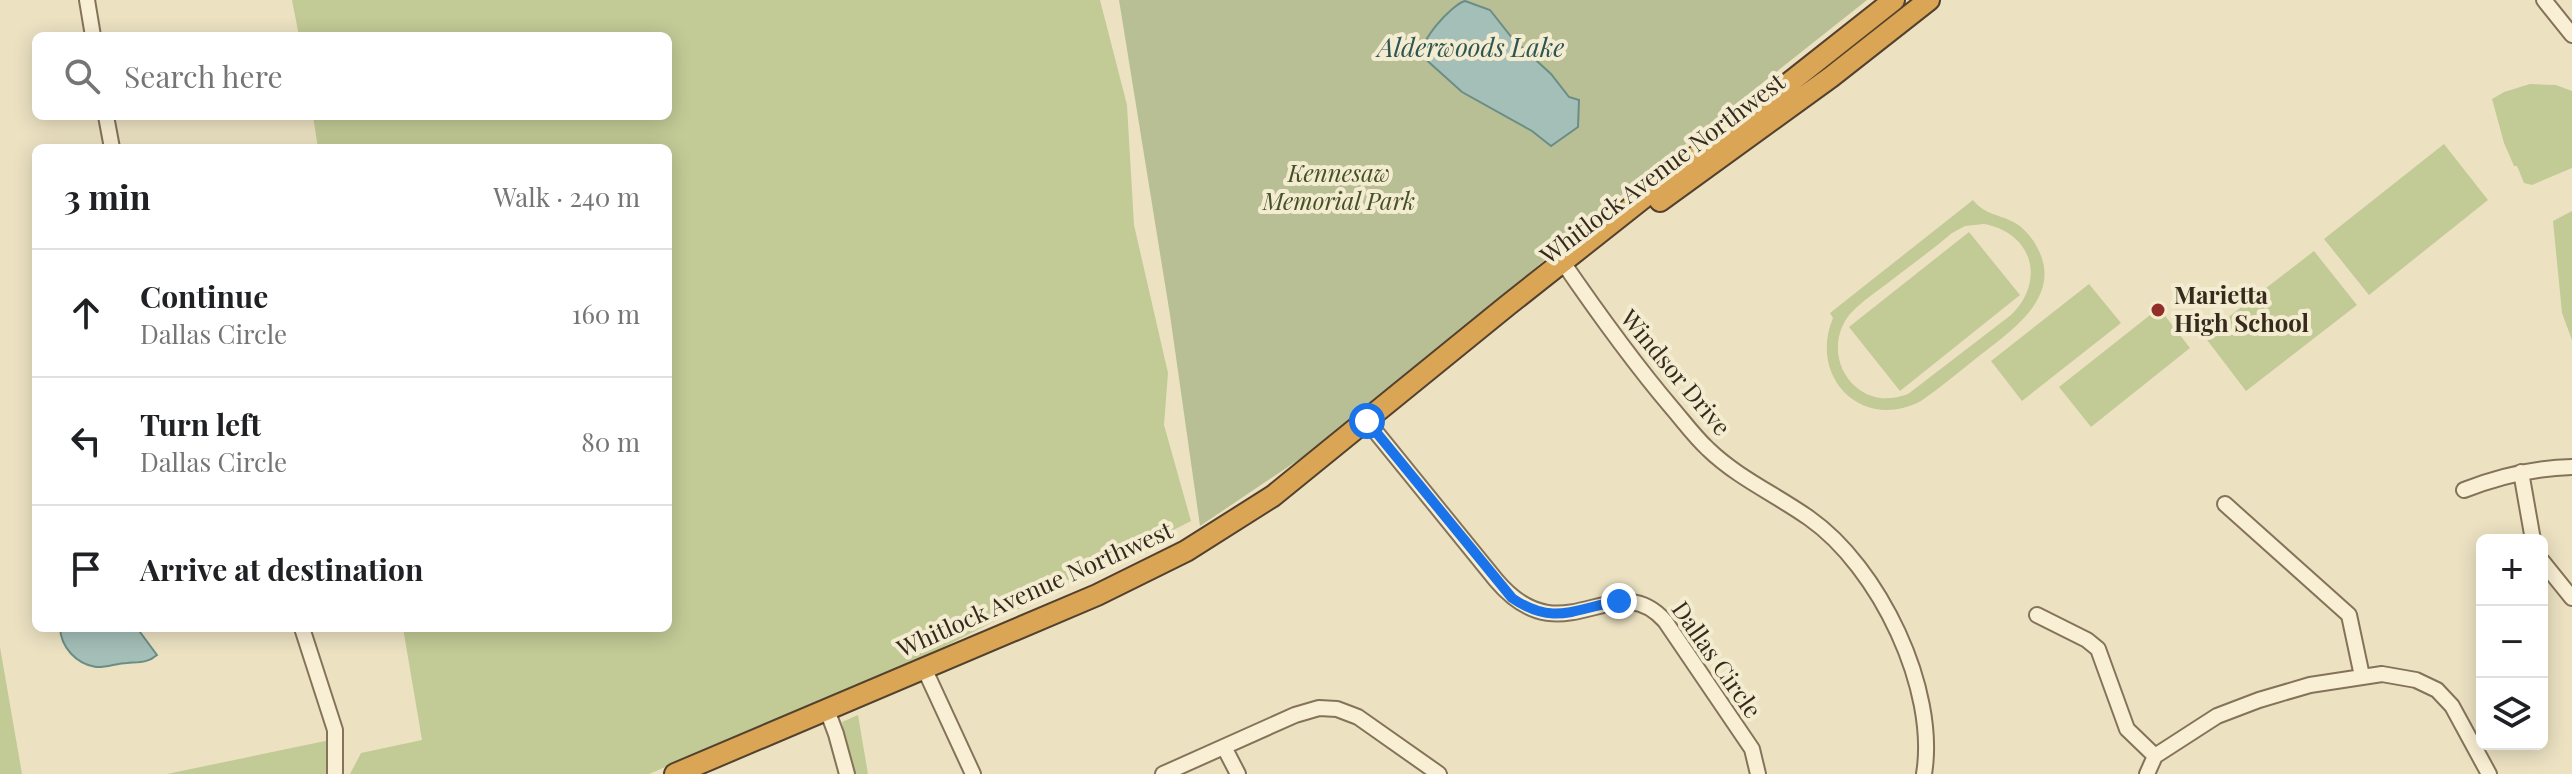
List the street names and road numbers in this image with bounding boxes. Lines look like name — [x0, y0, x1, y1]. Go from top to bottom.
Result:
street label: Whitlock Avenue Northwest — [1532, 65, 1791, 271]
street label: Windsor Drive — [1614, 301, 1739, 441]
street label: Whitlock Avenue Northwest — [891, 513, 1177, 664]
street label: Dallas Circle — [1666, 594, 1770, 724]

